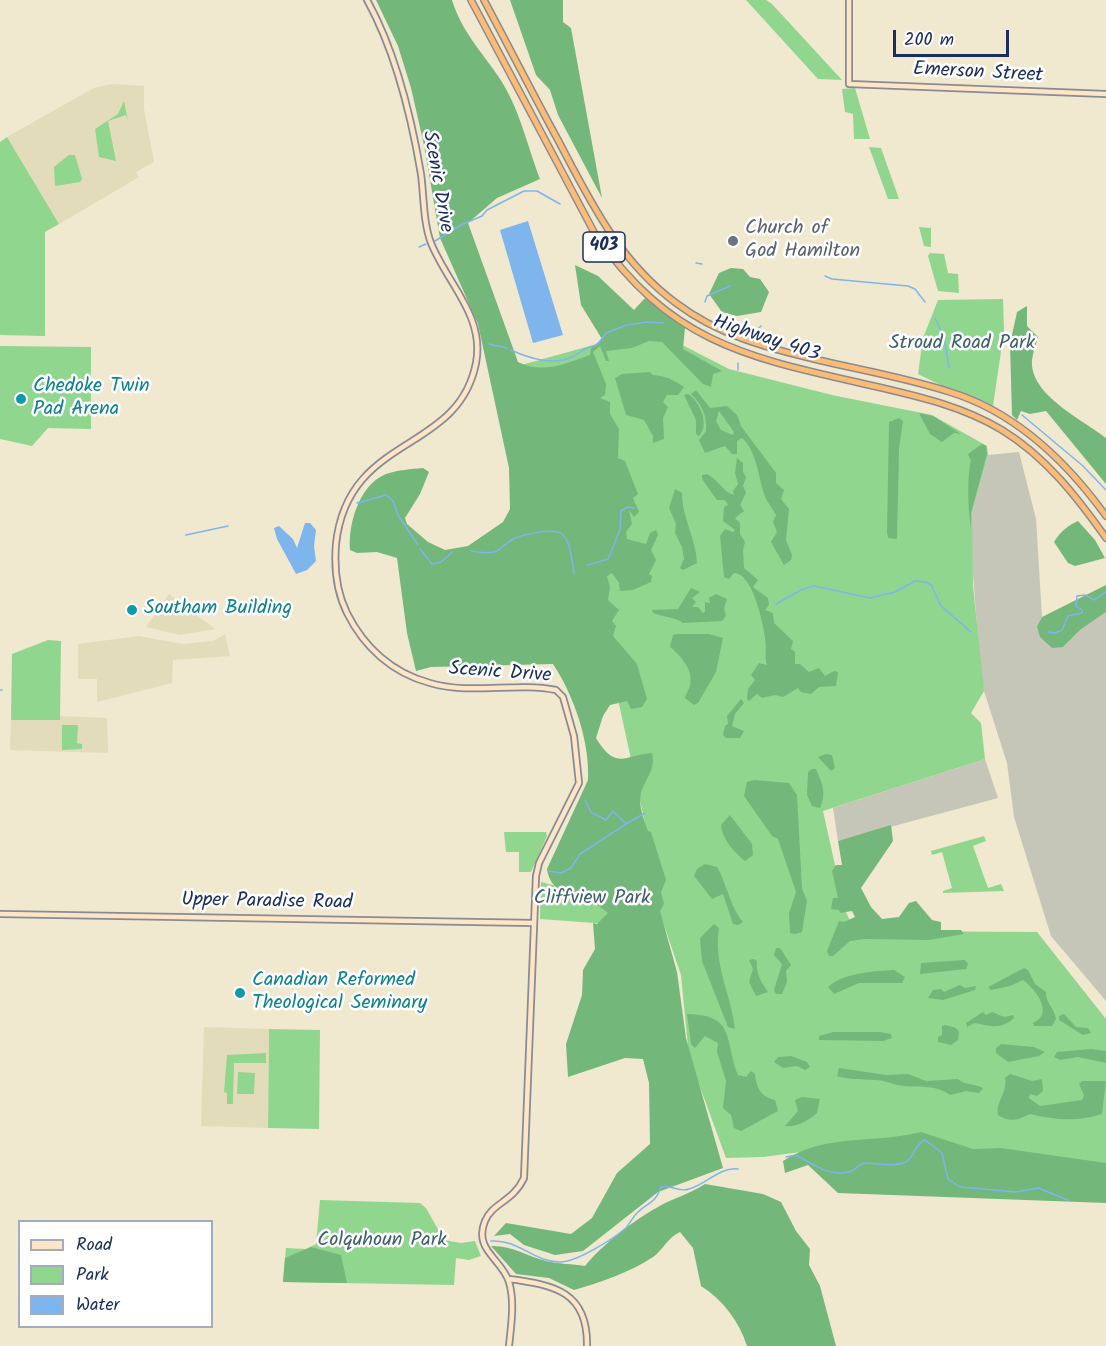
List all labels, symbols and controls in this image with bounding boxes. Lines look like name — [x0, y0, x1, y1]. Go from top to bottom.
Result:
scale bar — [896, 18, 1012, 56]
text: 200 m — [904, 26, 954, 55]
street label: Emerson Street — [912, 59, 1044, 89]
street label: Scenic Drive — [415, 129, 457, 235]
place label: Church of God Hamilton — [745, 218, 860, 265]
road number: 403 — [583, 232, 625, 262]
marker: Church of God Hamilton — [726, 234, 740, 248]
street label: Highway 403 — [709, 311, 823, 369]
park label: Stroud Road Park — [889, 333, 1035, 357]
place label: Chedoke Twin Pad Arena — [33, 376, 150, 423]
marker: Chedoke Twin Pad Arena — [14, 392, 28, 406]
place label: Southam Building — [144, 598, 292, 622]
marker: Southam Building — [125, 603, 139, 617]
street label: Scenic Drive — [448, 658, 552, 690]
park label: Cliffview Park — [534, 888, 650, 912]
street label: Upper Paradise Road — [181, 890, 353, 916]
place label: Canadian Reformed Theological Seminary — [252, 970, 427, 1017]
marker: Canadian Reformed Theological Seminary — [233, 986, 247, 1000]
legend — [18, 1220, 213, 1328]
park label: Colquhoun Park — [317, 1230, 447, 1254]
text: Road — [76, 1231, 112, 1260]
text: Park — [76, 1261, 109, 1290]
text: Water — [76, 1291, 120, 1320]

